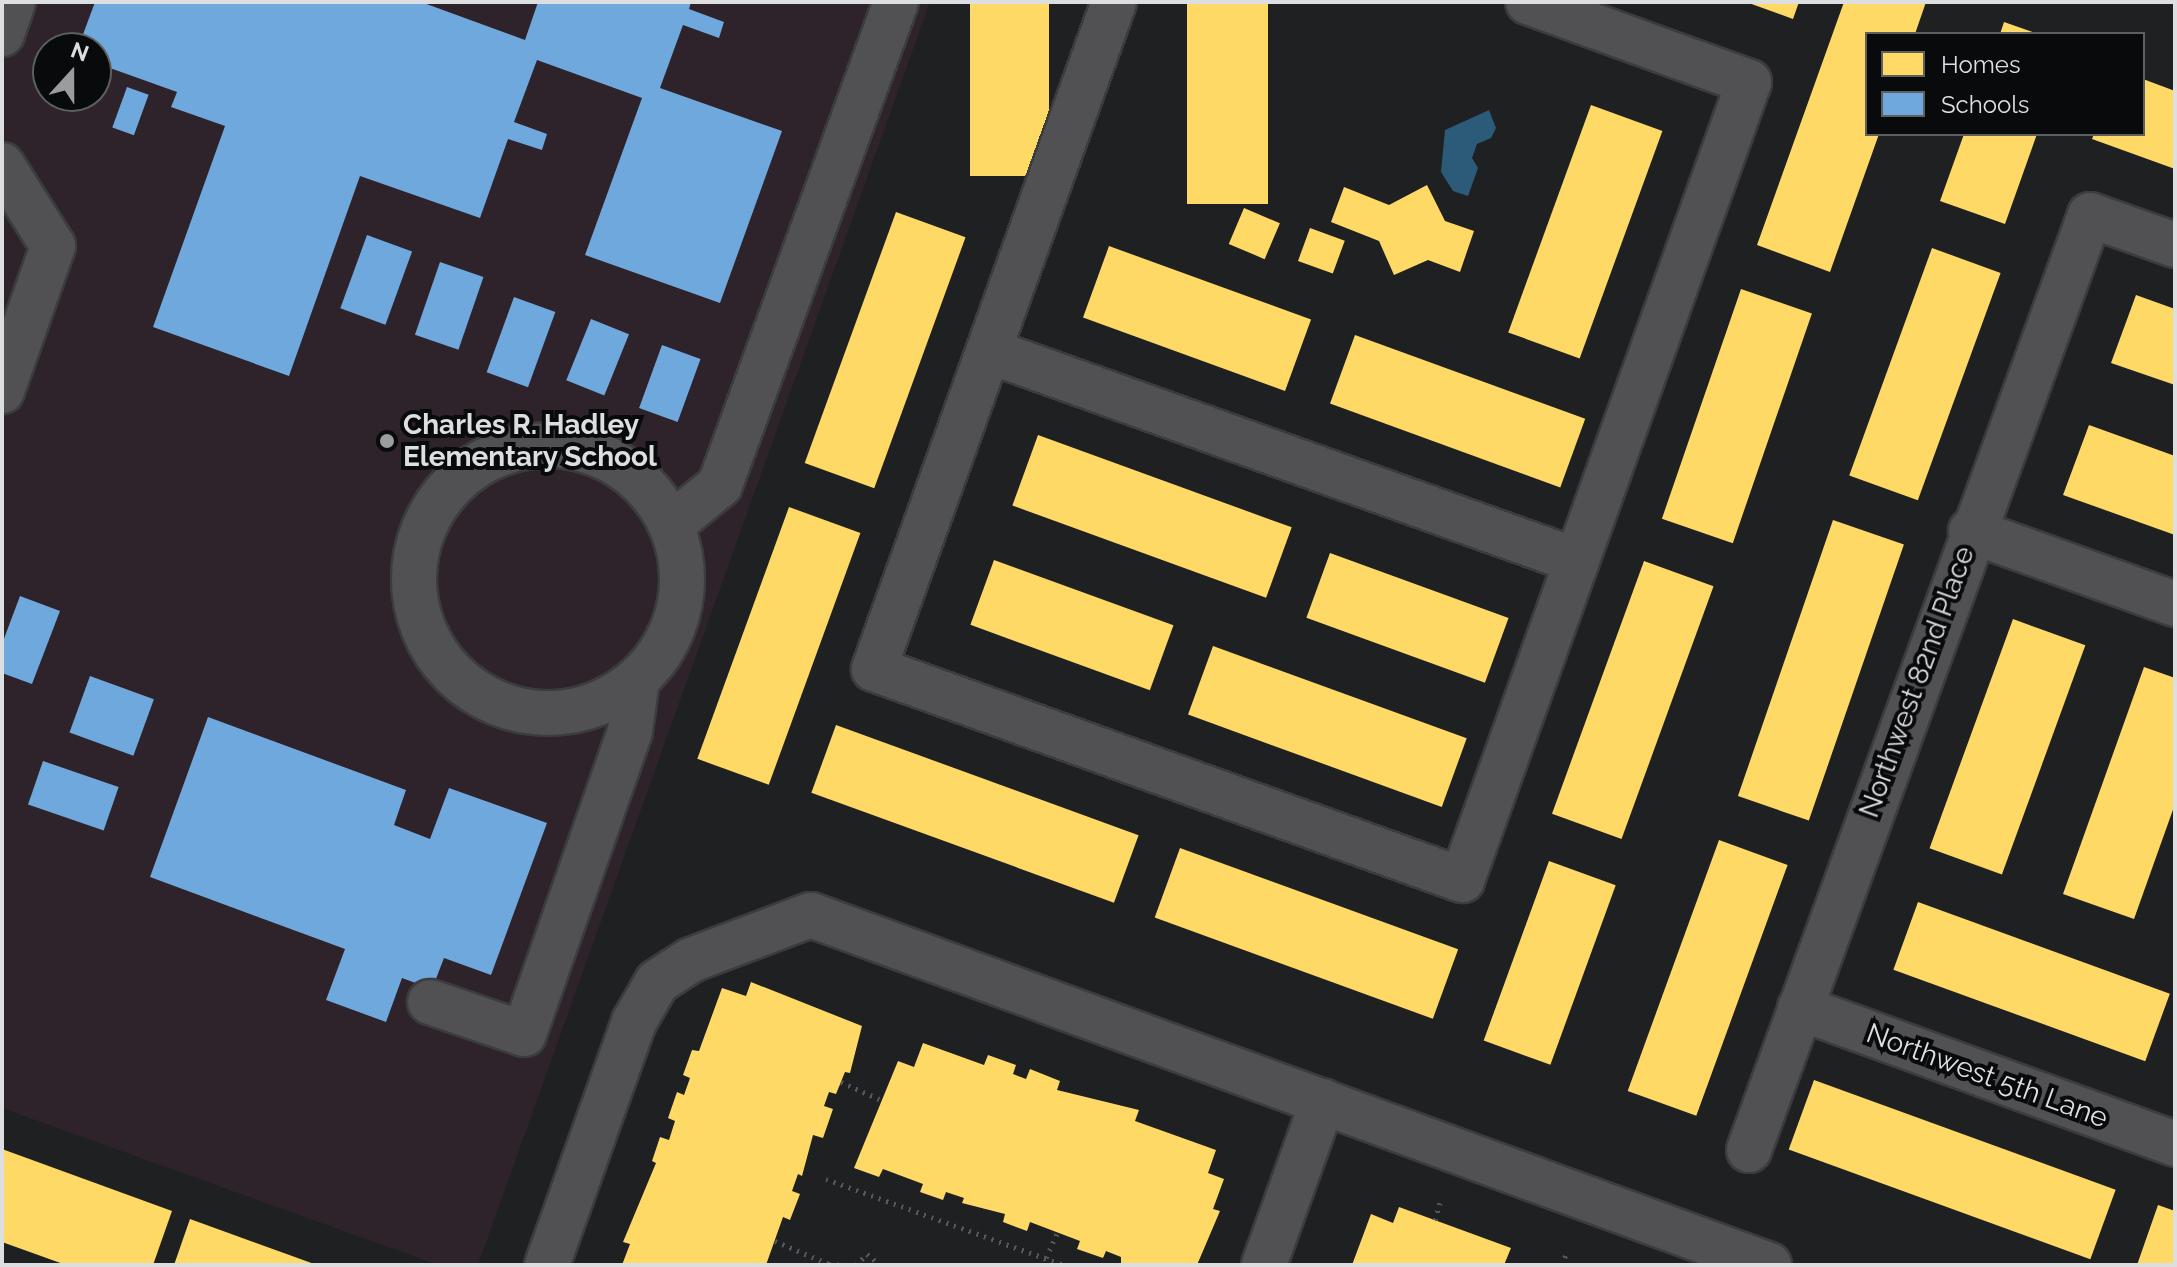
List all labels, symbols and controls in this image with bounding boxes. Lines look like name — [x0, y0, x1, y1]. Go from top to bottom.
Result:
north arrow — [32, 32, 112, 112]
legend — [1865, 32, 2145, 136]
text: N — [67, 36, 92, 67]
text: Homes — [1941, 50, 2021, 79]
text: Schools — [1941, 90, 2029, 119]
place label: Charles R. Hadley Elementary School — [403, 408, 658, 474]
marker: Charles R. Hadley Elementary School — [378, 432, 396, 450]
street label: Northwest 82nd Place — [1852, 542, 1982, 822]
street label: Northwest 5th Lane — [1862, 1017, 2112, 1135]

